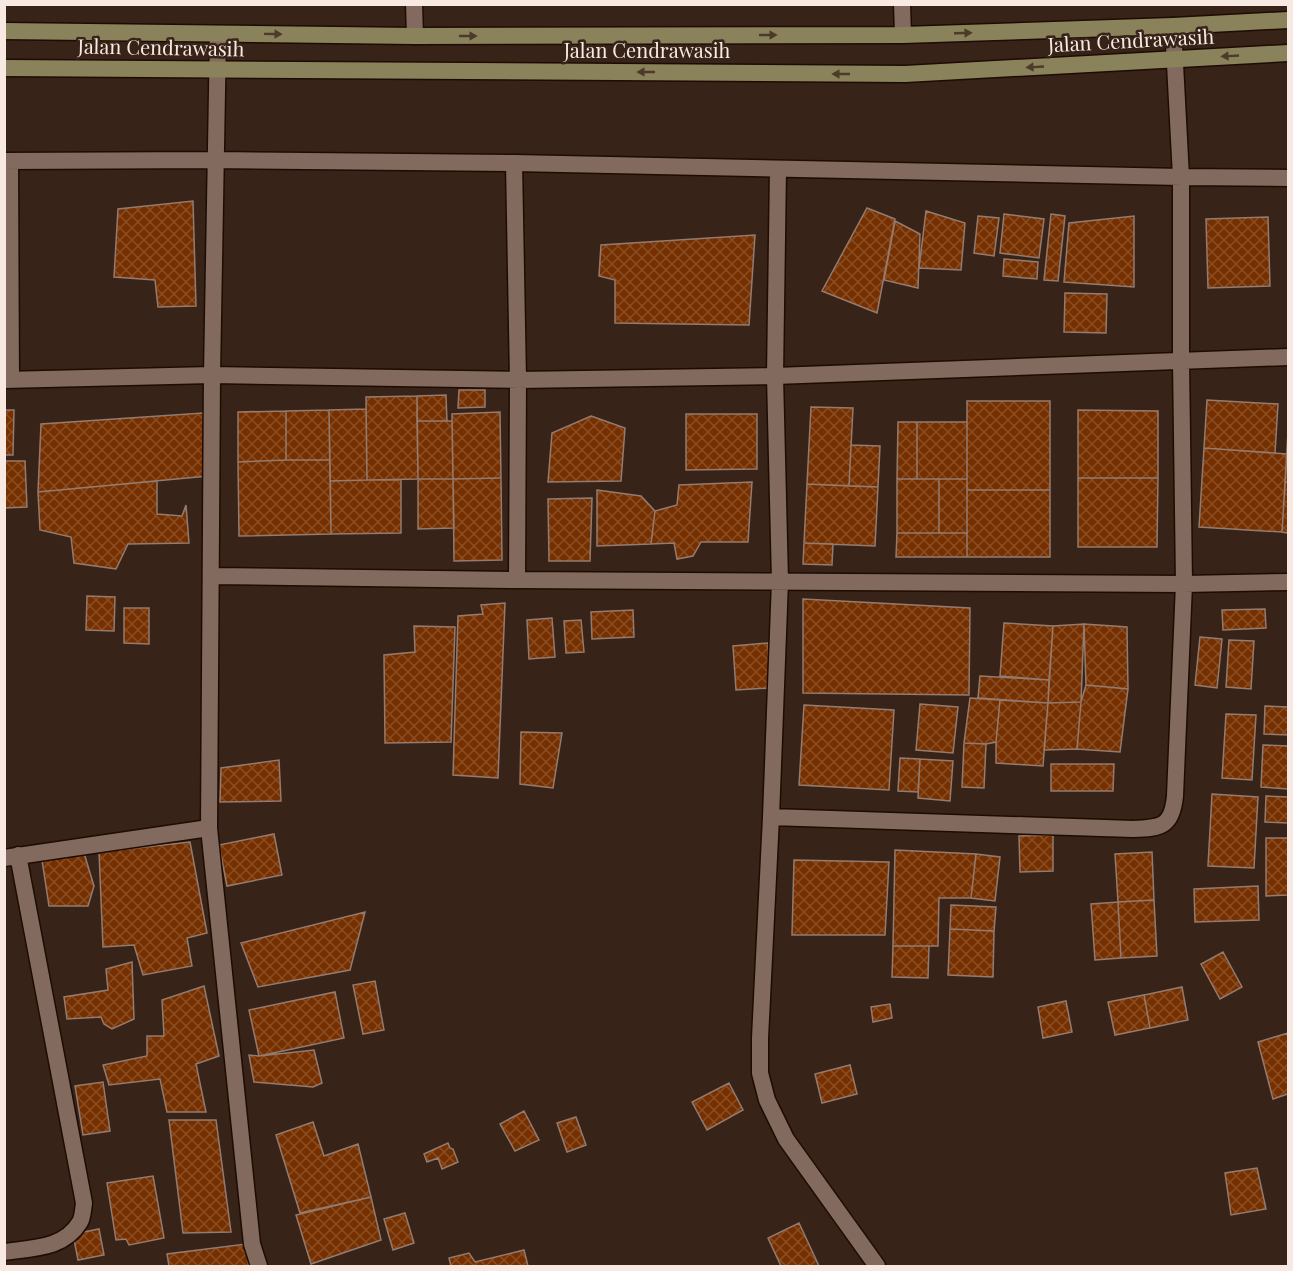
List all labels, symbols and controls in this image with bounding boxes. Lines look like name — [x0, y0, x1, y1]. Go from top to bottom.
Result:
street label: Jalan Cendrawasih — [1046, 22, 1215, 57]
one-way arrow — [263, 29, 282, 39]
one-way arrow — [953, 29, 972, 38]
one-way arrow — [758, 30, 777, 40]
one-way arrow — [458, 31, 477, 41]
street label: Jalan Cendrawasih — [76, 32, 245, 61]
street label: Jalan Cendrawasih — [563, 36, 731, 63]
one-way arrow — [1221, 52, 1240, 61]
one-way arrow — [1026, 62, 1045, 71]
one-way arrow — [636, 67, 655, 77]
one-way arrow — [831, 69, 850, 78]

